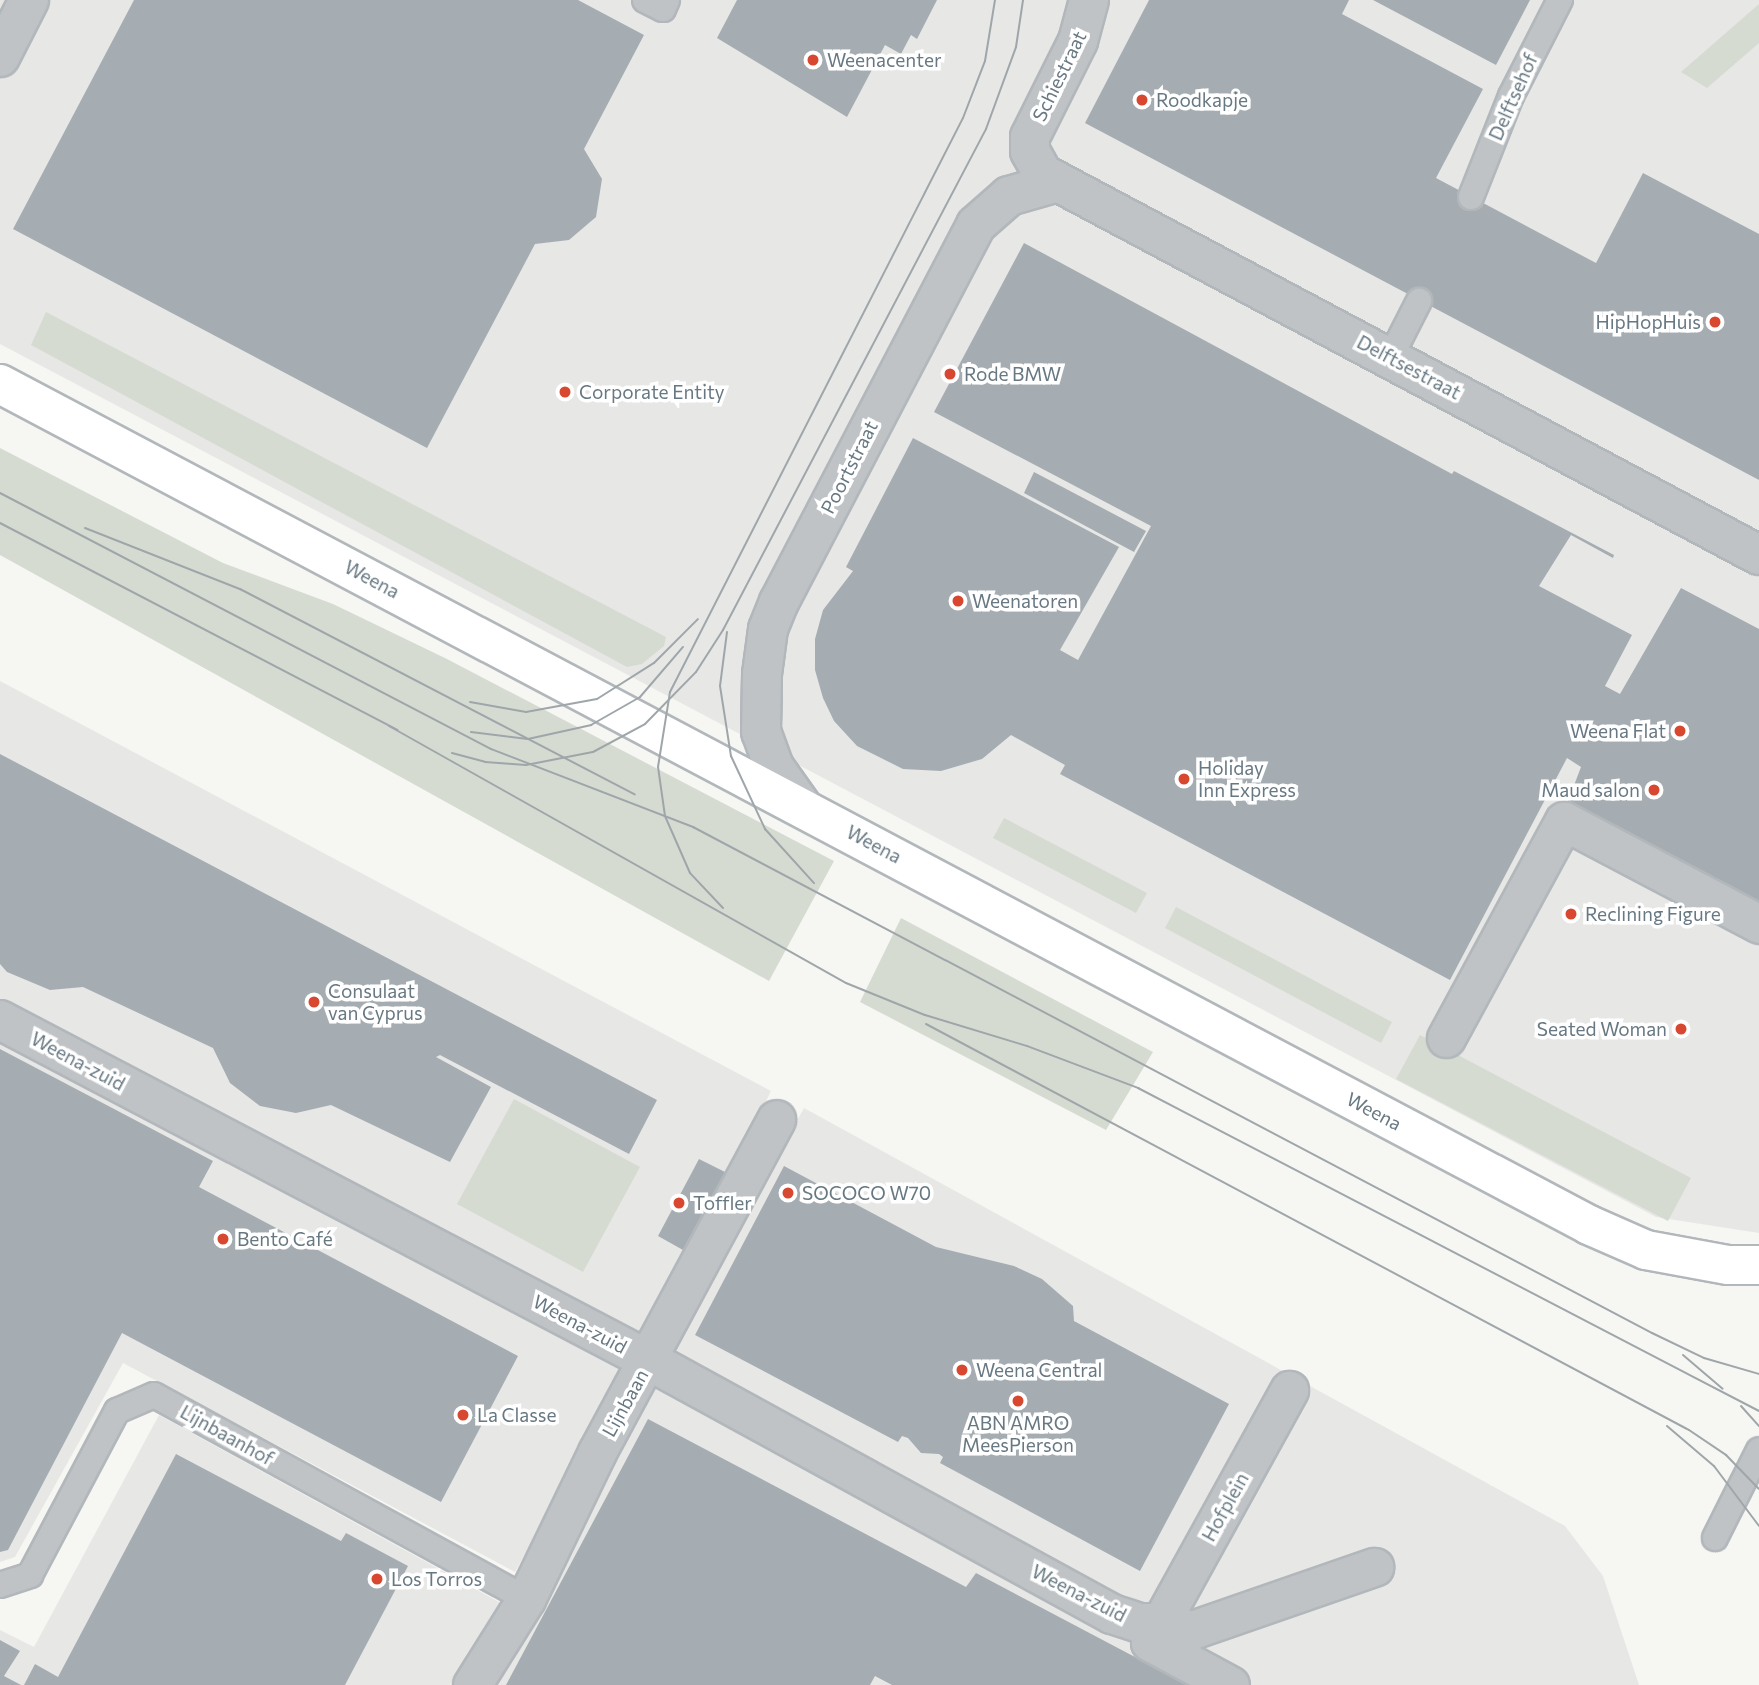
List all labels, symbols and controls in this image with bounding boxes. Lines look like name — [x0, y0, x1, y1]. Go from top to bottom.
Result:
street label: Schiestraat — [1027, 27, 1091, 125]
place label: Weenacenter — [827, 49, 941, 71]
street label: Delftsehof — [1484, 50, 1542, 144]
marker: Weenacenter — [805, 52, 821, 68]
place label: Roodkapje — [1156, 89, 1248, 111]
marker: Roodkapje — [1134, 92, 1150, 108]
place label: HipHopHuis — [1595, 311, 1701, 333]
marker: HipHopHuis — [1707, 314, 1723, 330]
street label: Delftsestraat — [1353, 330, 1465, 404]
place label: Rode BMW — [964, 363, 1061, 385]
marker: Rode BMW — [942, 366, 958, 382]
place label: Corporate Entity — [579, 381, 725, 403]
marker: Corporate Entity — [557, 384, 573, 400]
street label: Poortstraat — [816, 417, 882, 517]
street label: Weena — [341, 555, 403, 603]
place label: Weenatoren — [972, 590, 1078, 612]
marker: Weenatoren — [950, 593, 966, 609]
place label: Weena Flat — [1570, 720, 1666, 742]
marker: Weena Flat — [1672, 723, 1688, 739]
place label: Holiday Inn Express — [1198, 757, 1296, 801]
marker: Holiday Inn Express — [1176, 771, 1192, 787]
place label: Maud salon — [1541, 779, 1640, 801]
marker: Maud salon — [1646, 782, 1662, 798]
street label: Weena — [843, 820, 905, 868]
place label: Reclining Figure — [1585, 903, 1721, 925]
marker: Reclining Figure — [1563, 906, 1579, 922]
place label: Consulaat van Cyprus — [328, 980, 423, 1024]
marker: Consulaat van Cyprus — [306, 994, 322, 1010]
place label: Seated Woman — [1537, 1018, 1667, 1040]
marker: Seated Woman — [1673, 1021, 1689, 1037]
street label: Weena-zuid — [27, 1027, 129, 1095]
street label: Weena — [1343, 1087, 1405, 1135]
place label: SOCOCO W70 — [802, 1182, 931, 1204]
marker: SOCOCO W70 — [780, 1185, 796, 1201]
place label: Toffler — [693, 1192, 752, 1214]
marker: Toffler — [671, 1195, 687, 1211]
place label: Bento Café — [237, 1228, 333, 1250]
marker: Bento Café — [215, 1231, 231, 1247]
street label: Weena-zuid — [529, 1290, 631, 1358]
place label: Weena Central — [976, 1359, 1102, 1381]
marker: Weena Central — [954, 1362, 970, 1378]
street label: Lijnbaan — [597, 1365, 653, 1441]
marker: ABN AMRO MeesPierson — [1010, 1393, 1026, 1409]
street label: Lijnbaanhof — [176, 1400, 278, 1470]
place label: La Classe — [477, 1404, 557, 1426]
marker: La Classe — [455, 1407, 471, 1423]
place label: ABN AMRO MeesPierson — [962, 1412, 1074, 1456]
street label: Hofplein — [1197, 1469, 1253, 1545]
street label: Weena-zuid — [1028, 1559, 1130, 1627]
place label: Los Torros — [391, 1568, 482, 1590]
marker: Los Torros — [369, 1571, 385, 1587]

